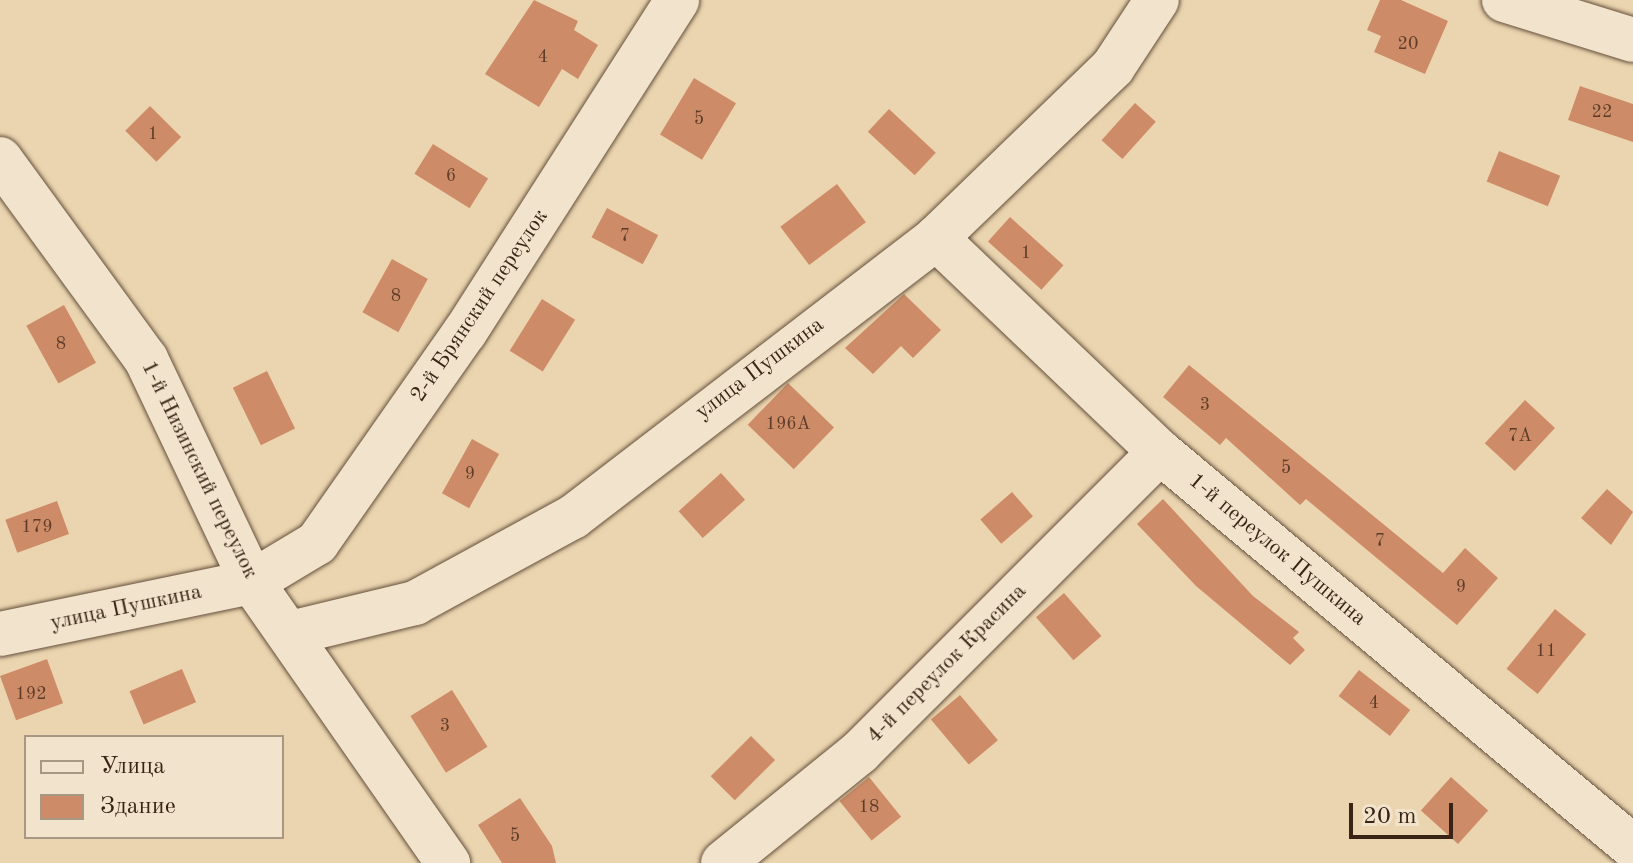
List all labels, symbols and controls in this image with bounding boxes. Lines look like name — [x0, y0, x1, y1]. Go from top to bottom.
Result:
house number: 20 — [1398, 33, 1418, 55]
house number: 4 — [538, 46, 548, 68]
house number: 22 — [1592, 101, 1612, 123]
house number: 5 — [694, 108, 704, 130]
house number: 1 — [148, 123, 158, 145]
house number: 6 — [446, 165, 456, 187]
street label: 2-й Брянский переулок — [406, 205, 554, 407]
house number: 7 — [620, 225, 630, 247]
house number: 1 — [1021, 242, 1031, 264]
house number: 8 — [391, 285, 401, 307]
street label: улица Пушкина — [691, 312, 829, 426]
house number: 8 — [56, 333, 66, 355]
street label: 1-й Низинский переулок — [135, 357, 263, 583]
house number: 3 — [1200, 394, 1210, 416]
house number: 196А — [765, 413, 811, 435]
house number: 7А — [1508, 425, 1532, 447]
house number: 5 — [1281, 457, 1291, 479]
house number: 9 — [465, 463, 475, 485]
street label: 1-й переулок Пушкина — [1183, 468, 1371, 632]
house number: 179 — [21, 516, 53, 538]
house number: 7 — [1375, 530, 1385, 552]
house number: 9 — [1456, 576, 1466, 598]
street label: улица Пушкина — [48, 579, 204, 637]
street label: 4-й переулок Красина — [862, 579, 1032, 749]
house number: 11 — [1536, 640, 1556, 662]
house number: 192 — [15, 683, 47, 705]
house number: 4 — [1369, 692, 1379, 714]
house number: 3 — [440, 715, 450, 737]
legend — [24, 735, 284, 839]
text: Улица — [100, 755, 165, 779]
scale bar — [1353, 787, 1457, 837]
text: Здание — [100, 795, 176, 819]
house number: 18 — [859, 796, 879, 818]
text: 20 m — [1363, 805, 1417, 829]
house number: 5 — [510, 825, 520, 847]

